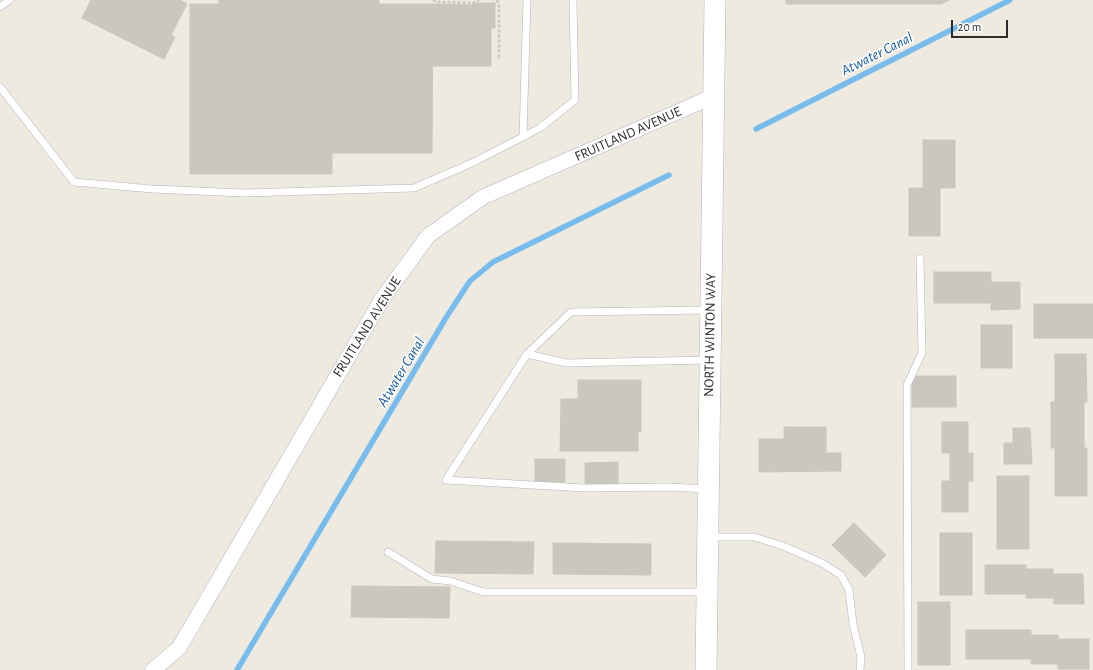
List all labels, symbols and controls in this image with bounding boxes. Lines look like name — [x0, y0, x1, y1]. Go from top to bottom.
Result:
scale bar — [953, 12, 1010, 38]
text: 20 m — [958, 21, 981, 33]
water label: Atwater Canal — [838, 28, 916, 80]
street label: FRUITLAND AVENUE — [572, 103, 684, 165]
street label: NORTH WINTON WAY — [701, 273, 719, 397]
street label: FRUITLAND AVENUE — [329, 274, 405, 380]
water label: Atwater Canal — [373, 334, 429, 410]

